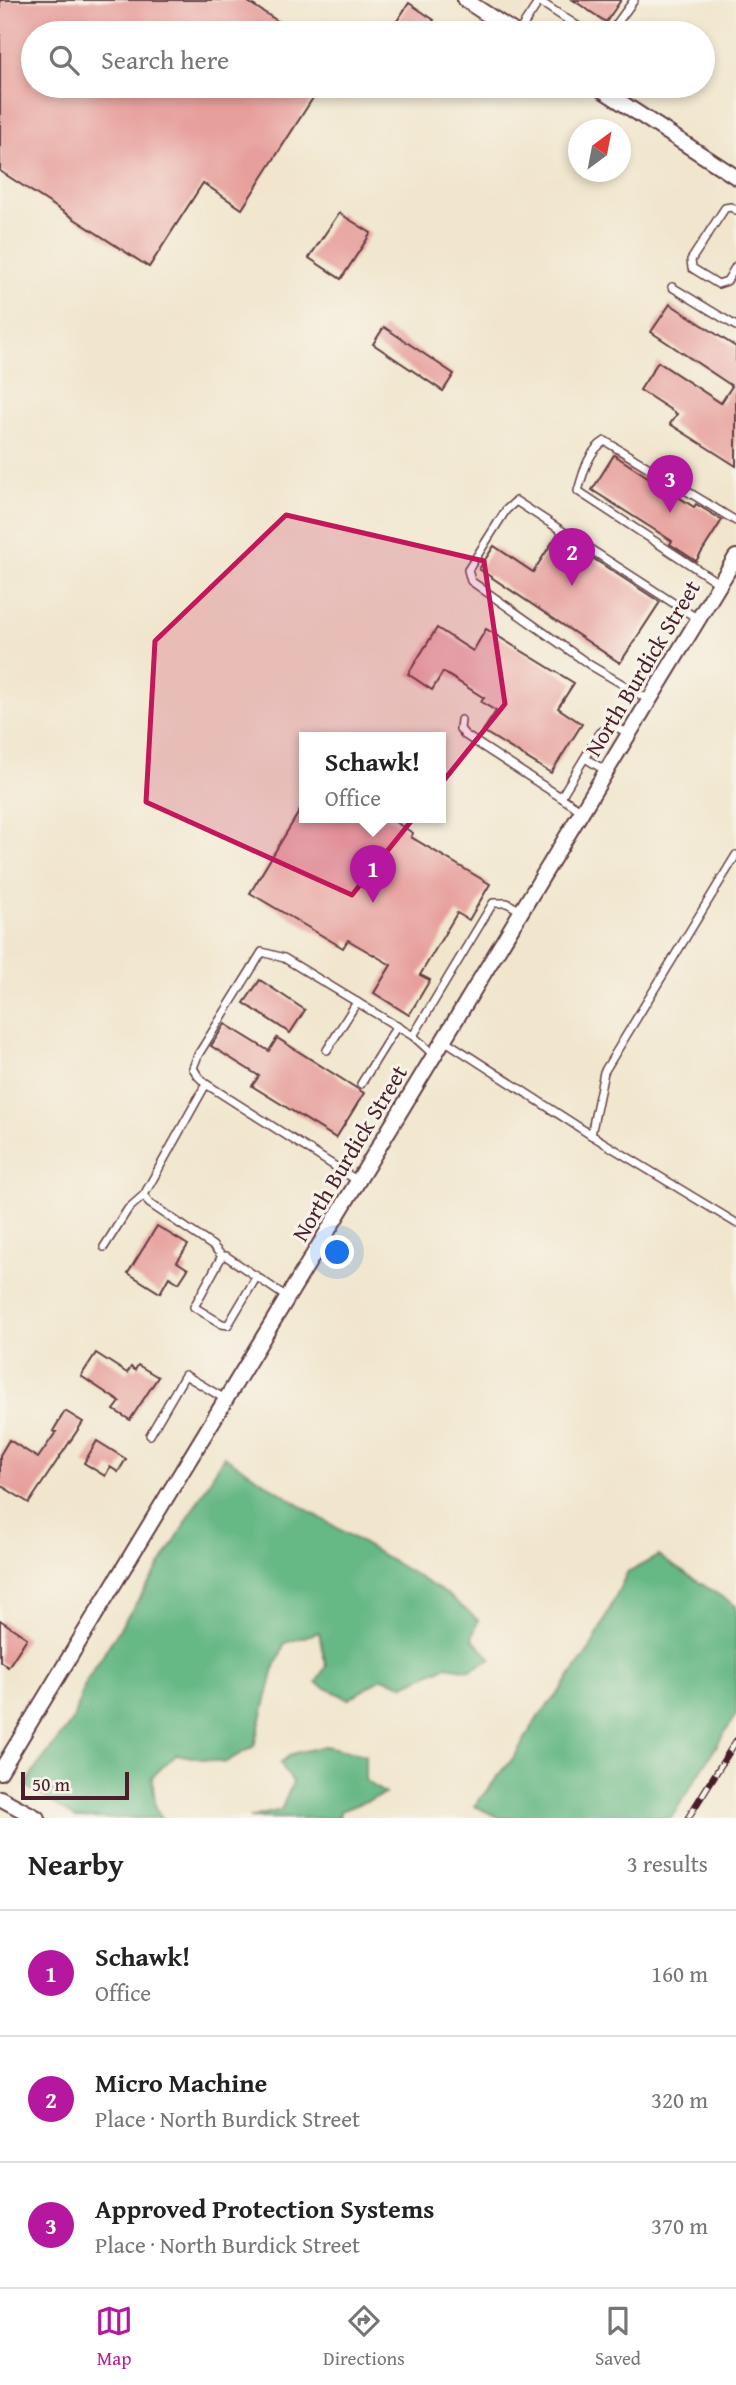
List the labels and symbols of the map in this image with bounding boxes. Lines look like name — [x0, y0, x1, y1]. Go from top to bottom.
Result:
north arrow — [568, 119, 631, 182]
pin: 3 — [647, 455, 693, 513]
pin: 2 — [549, 528, 595, 586]
street label: North Burdick Street — [576, 574, 708, 762]
pin: 1 — [350, 845, 396, 903]
street label: North Burdick Street — [283, 1059, 415, 1247]
your location — [320, 1235, 354, 1269]
scale bar — [21, 1769, 130, 1801]

